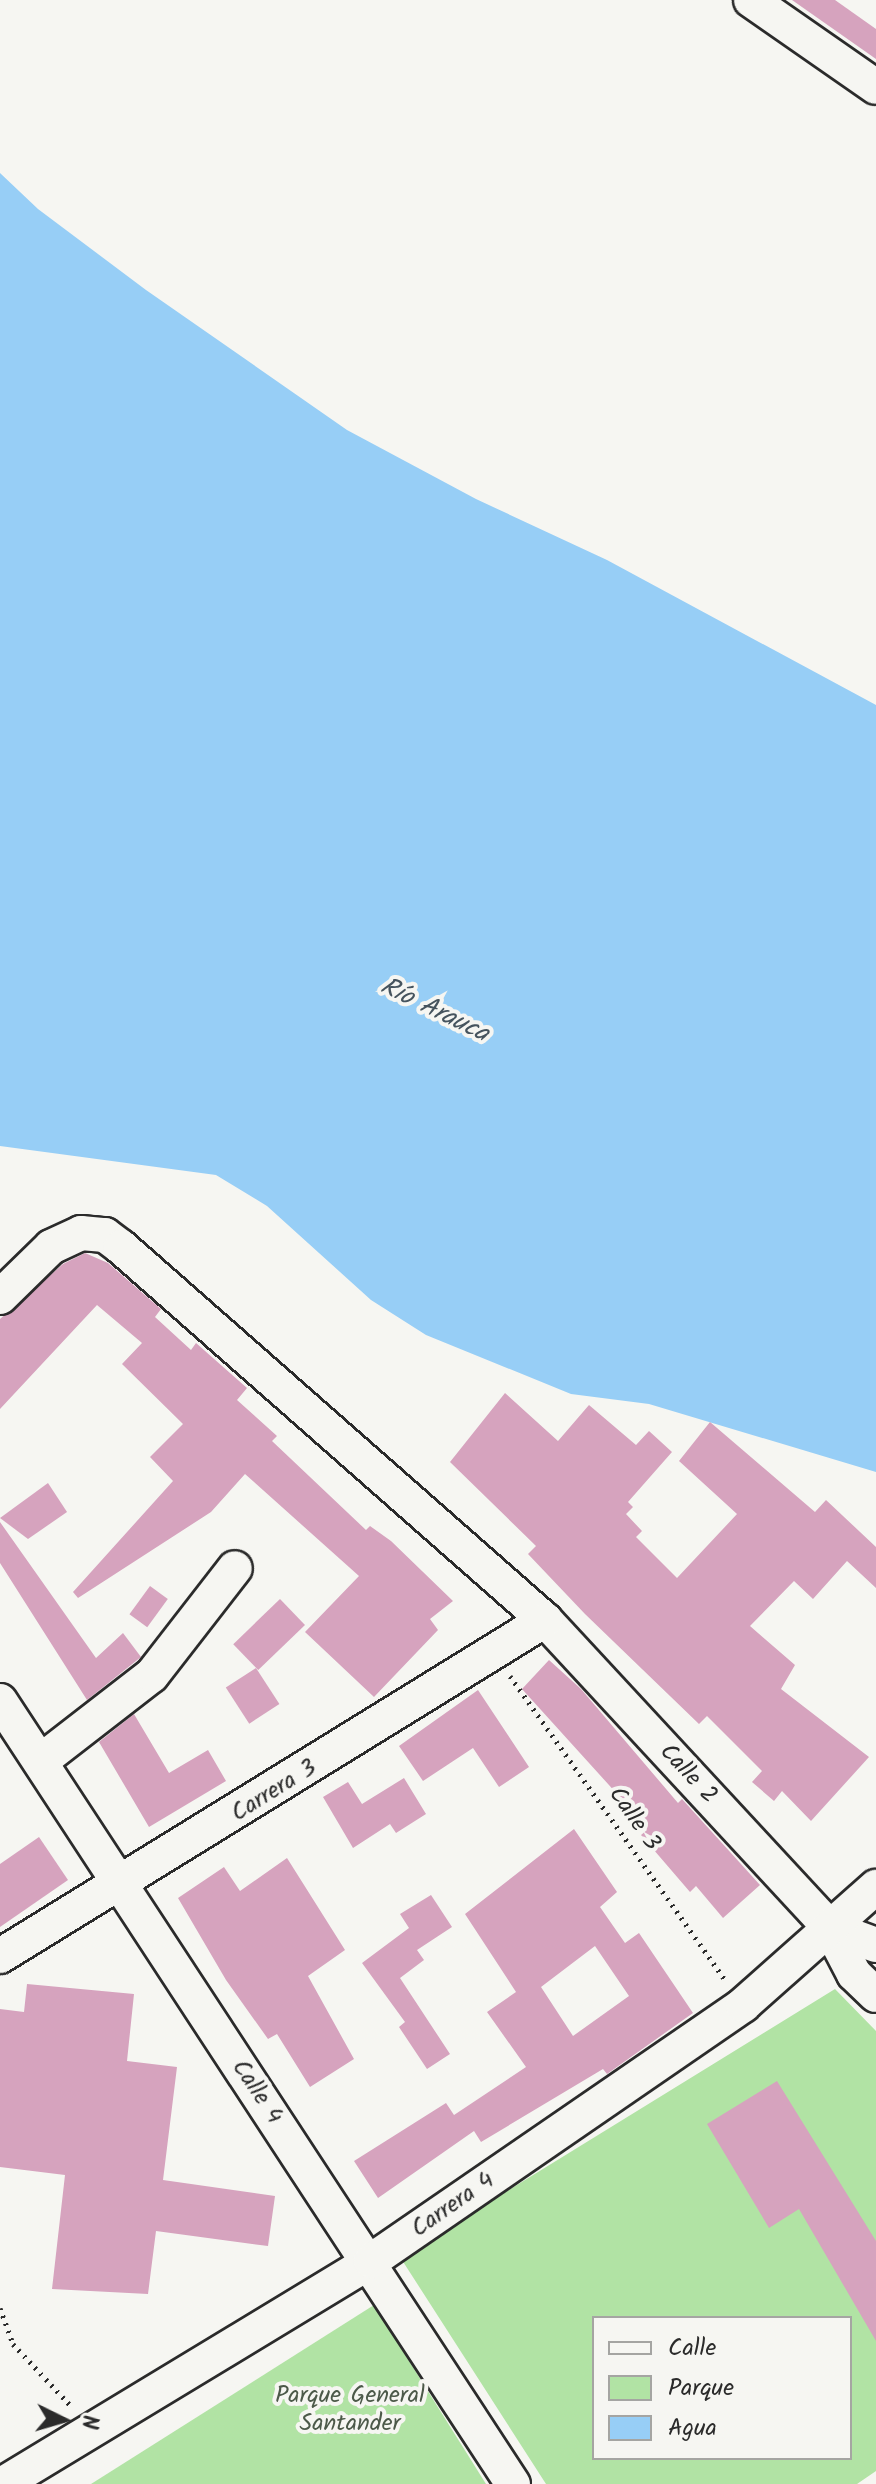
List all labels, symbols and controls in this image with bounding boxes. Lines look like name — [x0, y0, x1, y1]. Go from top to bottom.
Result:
water label: Río Arauca — [375, 971, 493, 1051]
street label: Calle 2 — [653, 1738, 723, 1810]
street label: Carrera 3 — [226, 1754, 322, 1828]
street label: Calle 3 — [602, 1781, 666, 1857]
street label: Calle 4 — [225, 2055, 289, 2129]
street label: Carrera 4 — [406, 2166, 500, 2244]
legend — [592, 2316, 852, 2460]
text: Calle — [668, 2329, 716, 2368]
text: Parque — [668, 2369, 734, 2408]
north arrow — [24, 2380, 104, 2460]
park label: Parque General Santander — [275, 2382, 425, 2438]
text: Agua — [668, 2409, 717, 2448]
text: N — [70, 2414, 106, 2431]

